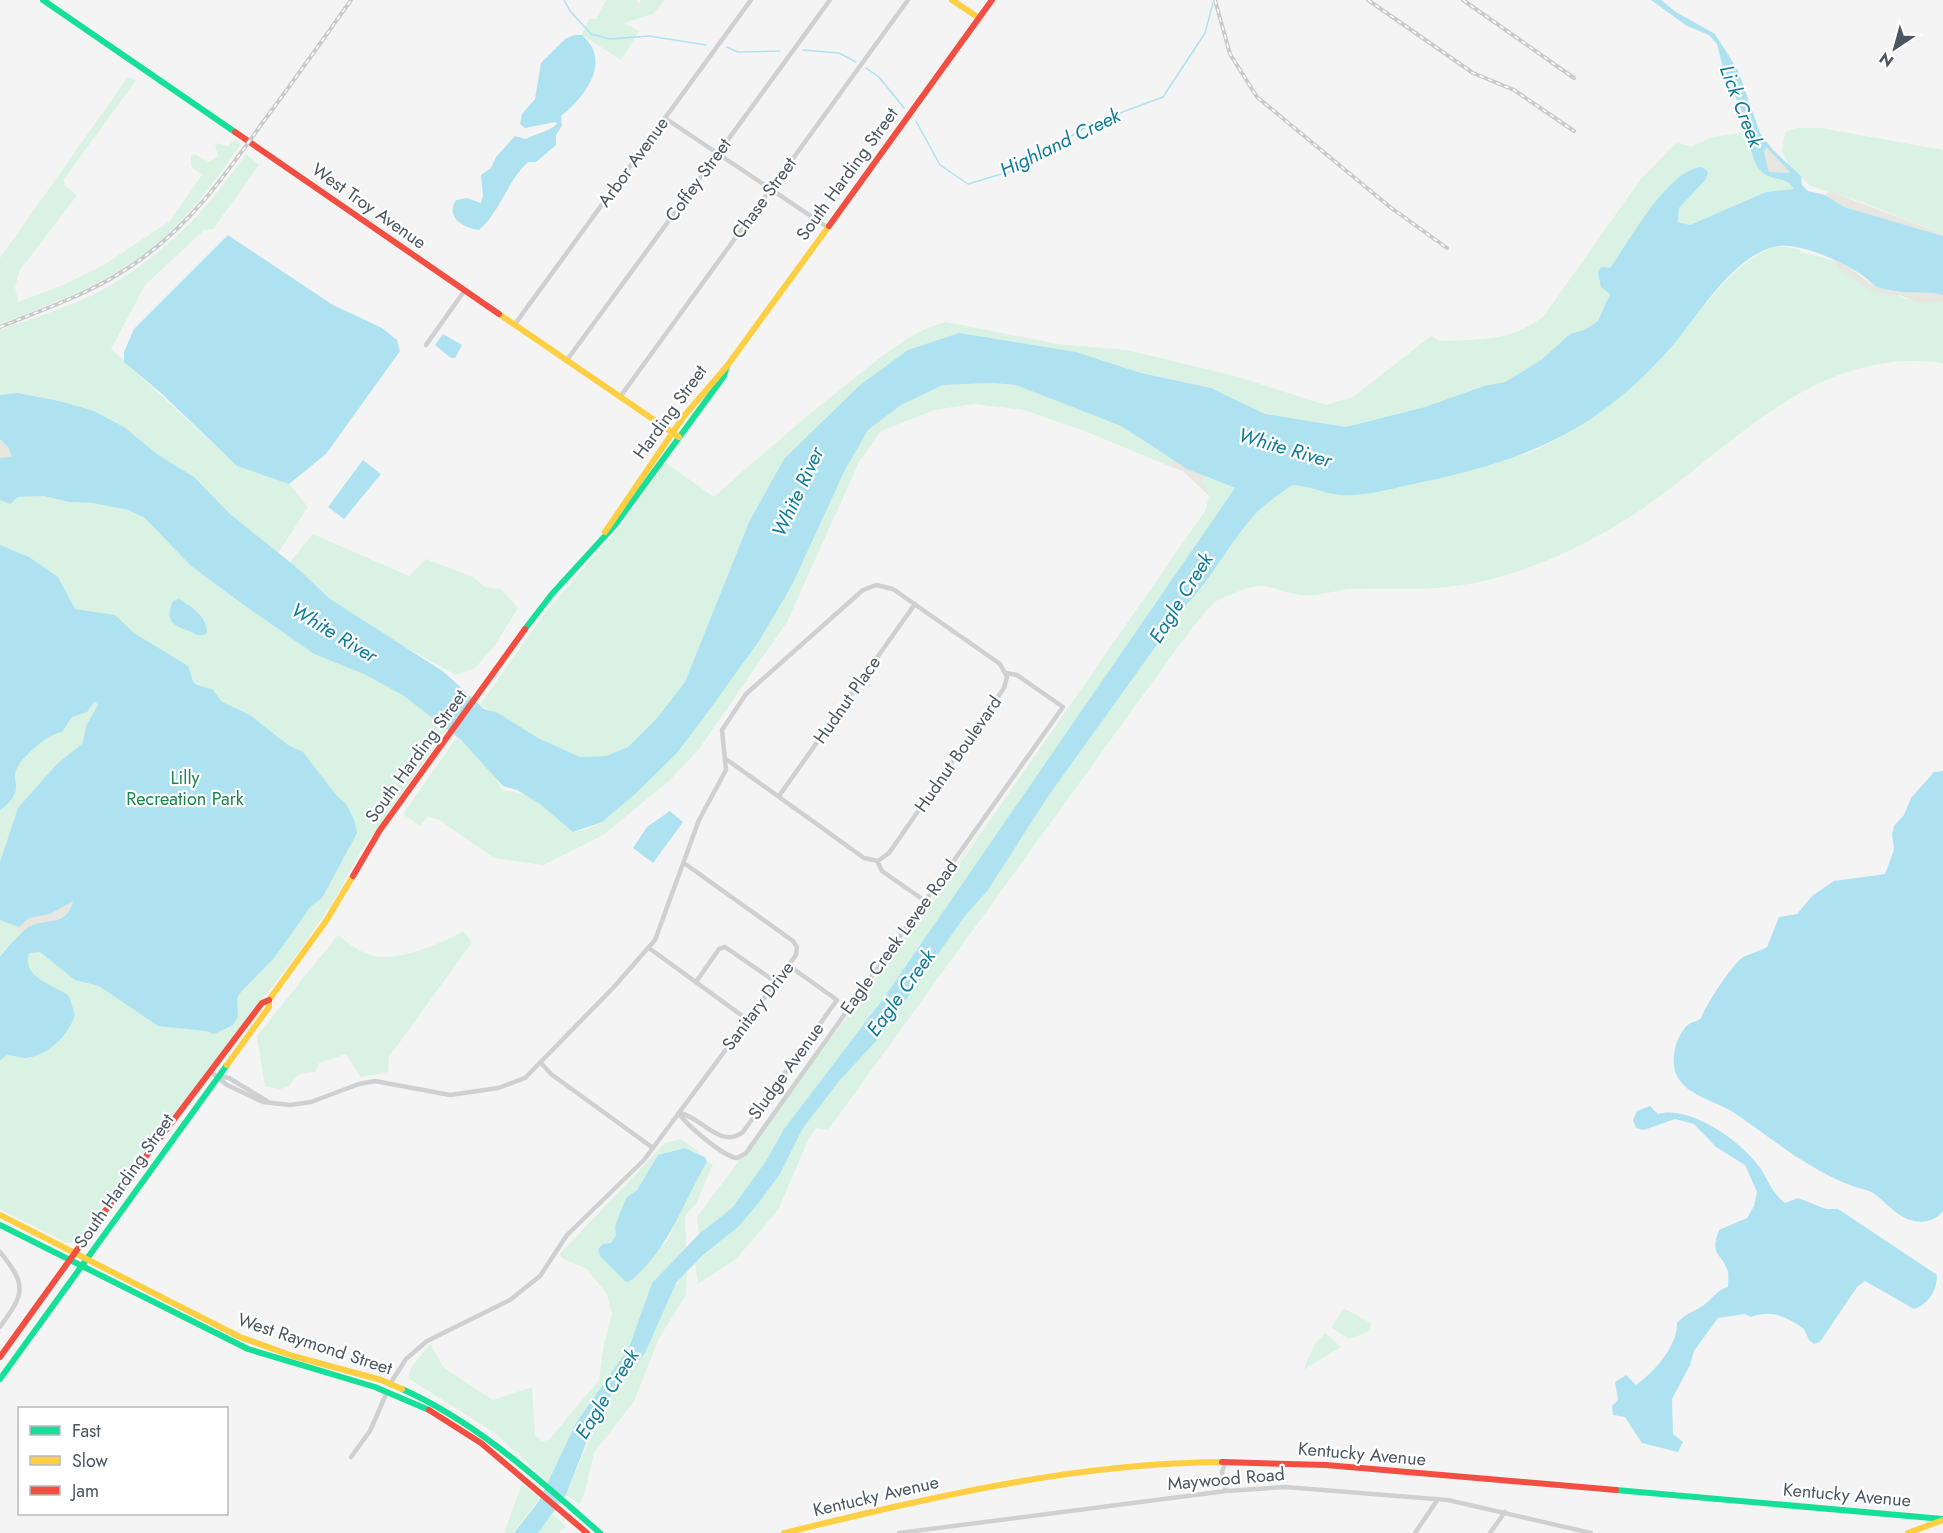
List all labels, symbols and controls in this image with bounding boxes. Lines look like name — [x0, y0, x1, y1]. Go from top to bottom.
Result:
north arrow — [1865, 18, 1925, 78]
text: N — [1875, 47, 1898, 73]
water label: Lick Creek — [1712, 61, 1770, 153]
street label: South Harding Street — [790, 101, 905, 246]
water label: Highland Creek — [995, 101, 1127, 185]
street label: Arbor Avenue — [591, 112, 675, 212]
street label: Coffey Street — [659, 132, 738, 227]
street label: Chase Street — [725, 151, 803, 244]
street label: West Troy Avenue — [306, 157, 432, 255]
street label: Harding Street — [627, 359, 713, 464]
water label: White River — [1235, 421, 1336, 476]
water label: White River — [765, 441, 832, 542]
water label: Eagle Creek — [1142, 546, 1221, 649]
water label: White River — [285, 596, 384, 671]
street label: Hudnut Place — [807, 651, 887, 749]
street label: South Harding Street — [359, 683, 474, 828]
street label: Hudnut Boulevard — [908, 691, 1008, 817]
park label: Lilly Recreation Park — [126, 765, 244, 812]
street label: Eagle Creek Levee Road — [836, 856, 962, 1018]
water label: Eagle Creek — [861, 945, 941, 1041]
street label: Sanitary Drive — [716, 956, 800, 1056]
street label: Sludge Avenue — [742, 1017, 830, 1125]
street label: South Harding Street — [68, 1108, 181, 1254]
street label: West Raymond Street — [234, 1307, 396, 1381]
water label: Eagle Creek — [568, 1342, 647, 1445]
legend — [18, 1407, 228, 1515]
text: Fast — [72, 1418, 101, 1444]
street label: Kentucky Avenue — [1297, 1435, 1427, 1473]
text: Slow — [72, 1448, 109, 1474]
street label: Maywood Road — [1166, 1461, 1286, 1497]
street label: Kentucky Avenue — [811, 1469, 941, 1523]
street label: Kentucky Avenue — [1782, 1476, 1912, 1514]
text: Jam — [70, 1478, 99, 1504]

